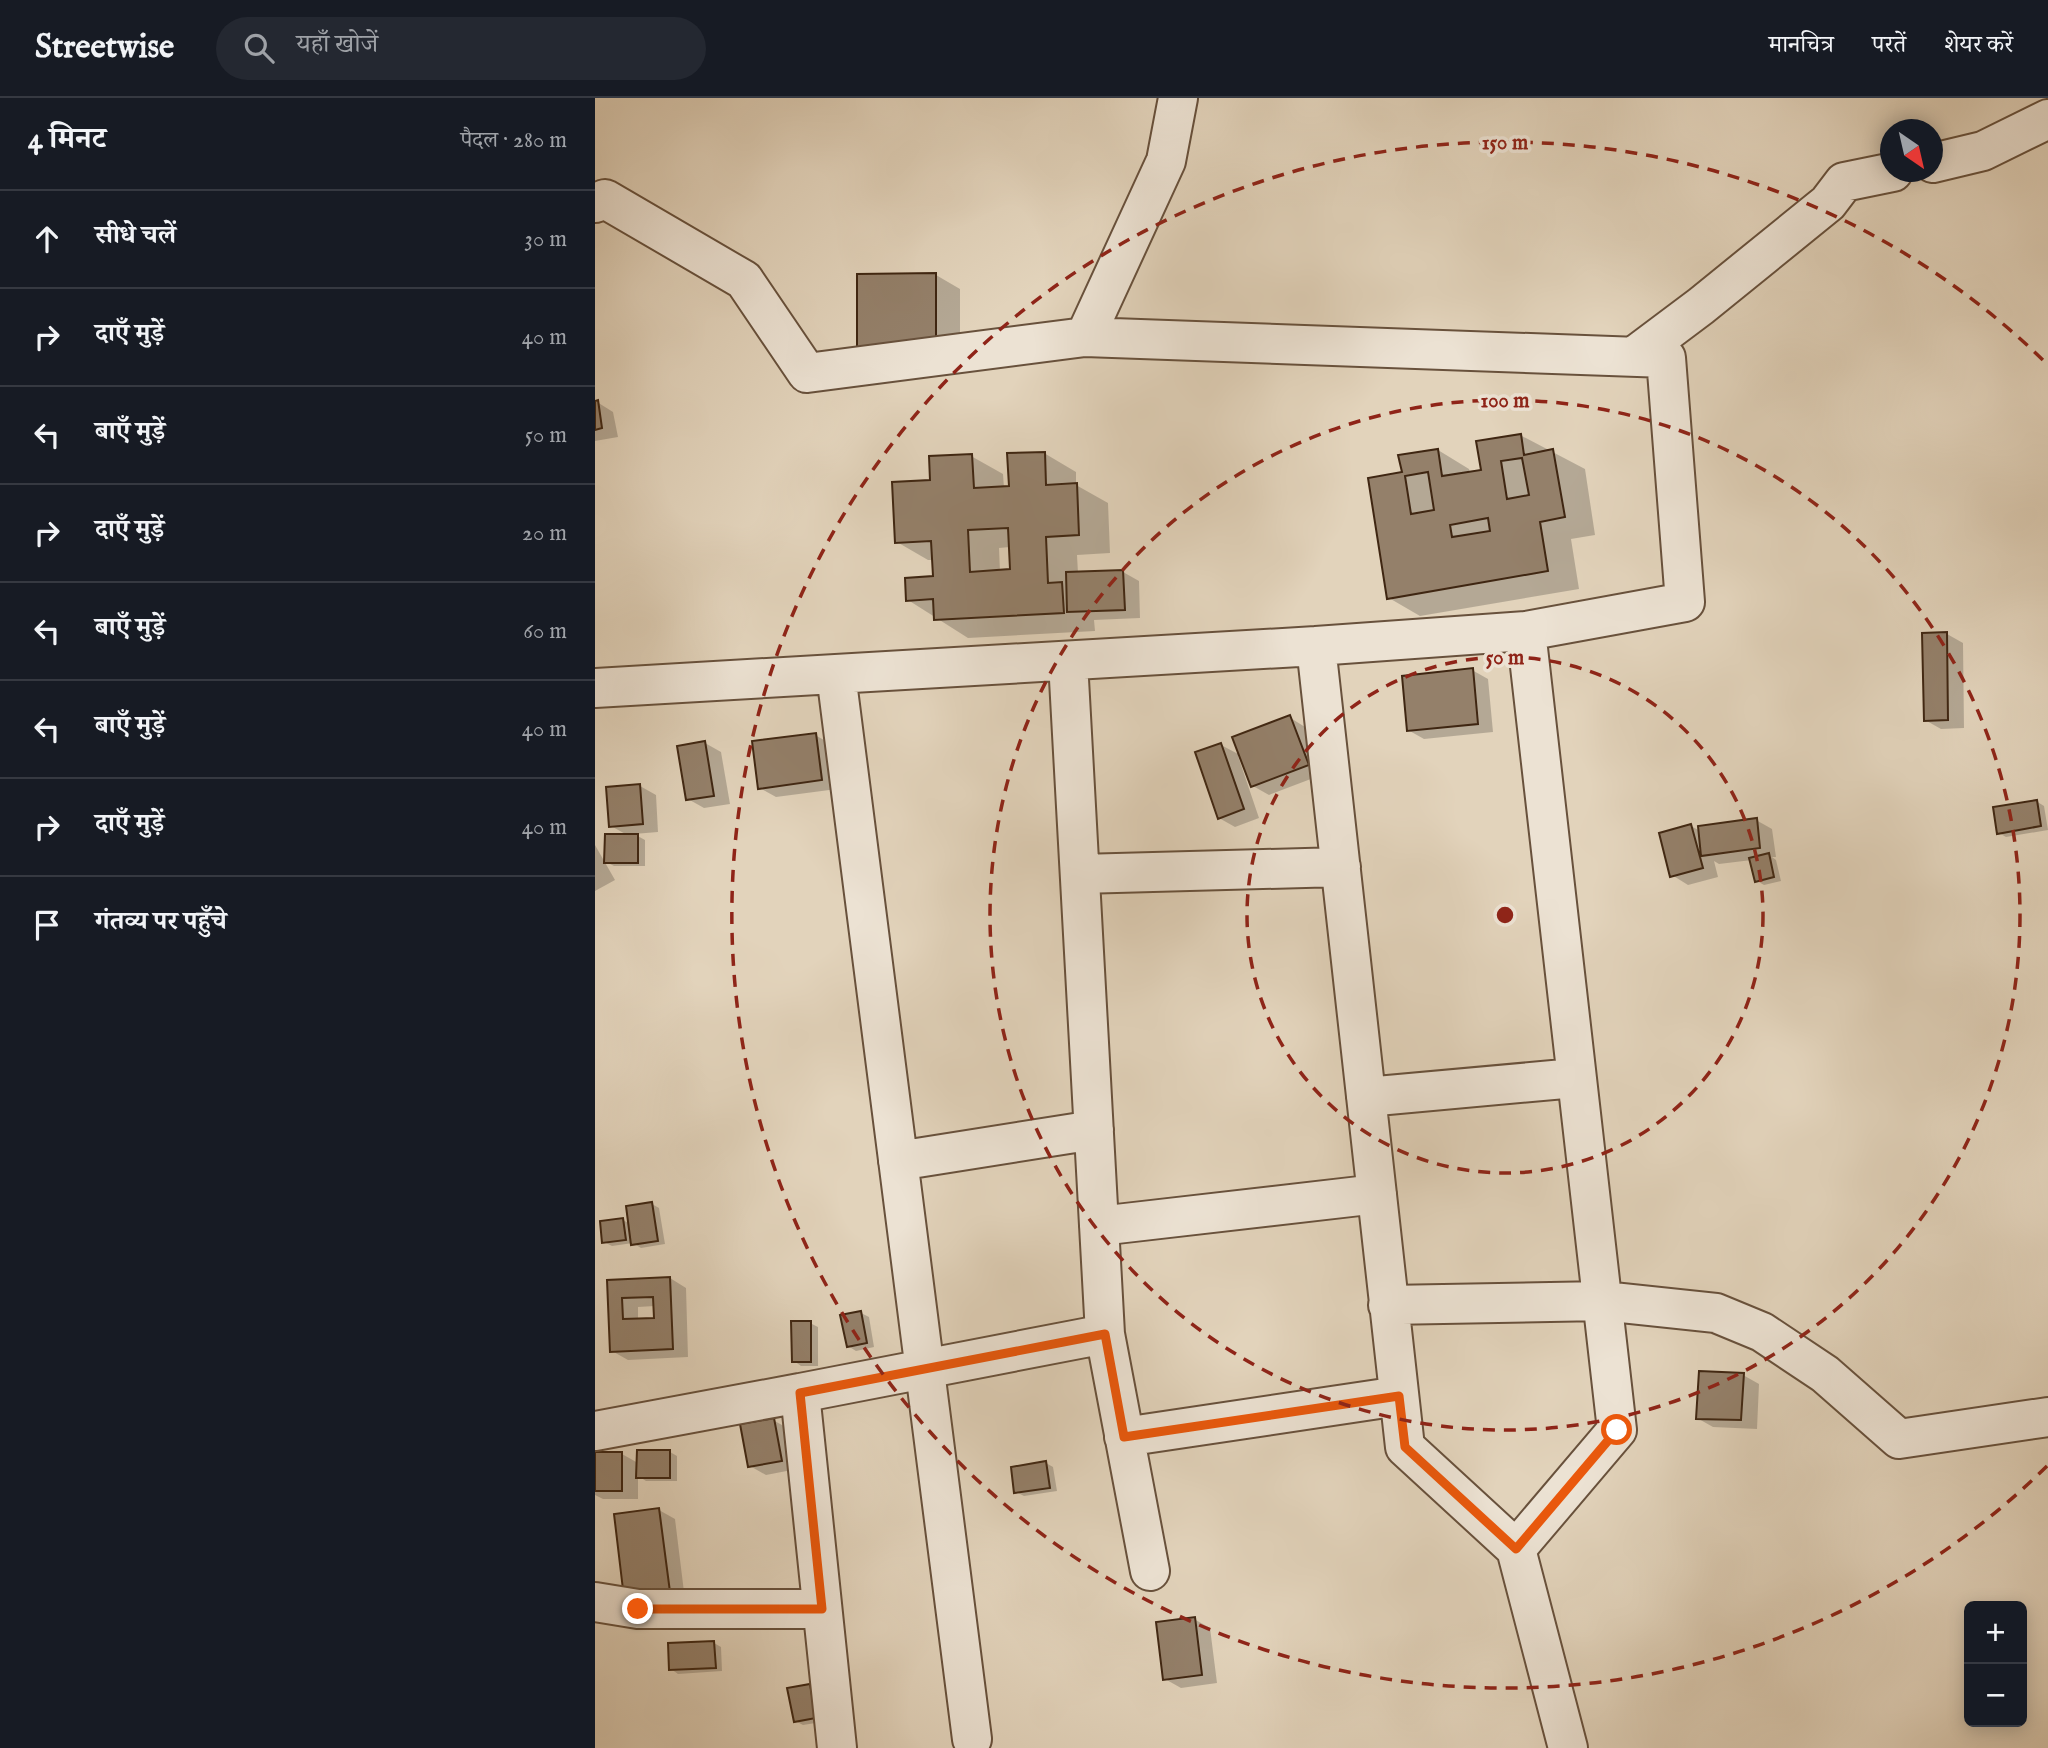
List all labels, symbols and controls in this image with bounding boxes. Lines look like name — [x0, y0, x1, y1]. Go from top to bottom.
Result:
search box — [216, 17, 706, 80]
text: Streetwise — [35, 27, 174, 69]
text: यहाँ खोजें — [296, 28, 378, 61]
icon: search — [240, 29, 278, 67]
text: मानचित्र — [1769, 30, 1834, 61]
text: परतें — [1872, 30, 1906, 61]
text: शेयर करें — [1944, 30, 2013, 61]
north arrow — [1880, 119, 1943, 182]
text: 4 मिनट — [28, 121, 106, 159]
text: पैदल · 280 m — [460, 126, 567, 155]
text: 150 m — [1482, 130, 1529, 157]
text: सीधे चलें — [95, 219, 176, 252]
icon: ahead — [28, 220, 66, 258]
text: 30 m — [524, 225, 567, 254]
text: दाएँ मुड़ें — [95, 317, 164, 350]
icon: right — [28, 318, 66, 356]
text: 40 m — [522, 323, 567, 352]
text: 100 m — [1480, 388, 1530, 415]
text: बाएँ मुड़ें — [95, 415, 165, 448]
icon: left — [28, 416, 66, 454]
text: 50 m — [525, 421, 567, 450]
text: दाएँ मुड़ें — [95, 513, 164, 546]
icon: right — [28, 514, 66, 552]
text: 20 m — [522, 519, 567, 548]
text: बाएँ मुड़ें — [95, 611, 165, 644]
icon: left — [28, 612, 66, 650]
text: 60 m — [523, 617, 567, 646]
text: 50 m — [1486, 645, 1525, 672]
text: बाएँ मुड़ें — [95, 709, 165, 742]
icon: left — [28, 710, 66, 748]
text: 40 m — [522, 715, 567, 744]
text: दाएँ मुड़ें — [95, 807, 164, 840]
icon: right — [28, 808, 66, 846]
text: 40 m — [522, 813, 567, 842]
centre of rings — [1493, 903, 1517, 927]
text: गंतव्य पर पहुँचे — [95, 905, 227, 938]
icon: arrive — [28, 906, 66, 944]
route start — [1601, 1414, 1632, 1445]
route end — [622, 1593, 653, 1624]
map controls — [1964, 1601, 2027, 1727]
button: + — [1964, 1601, 2027, 1664]
button: − — [1964, 1664, 2027, 1727]

